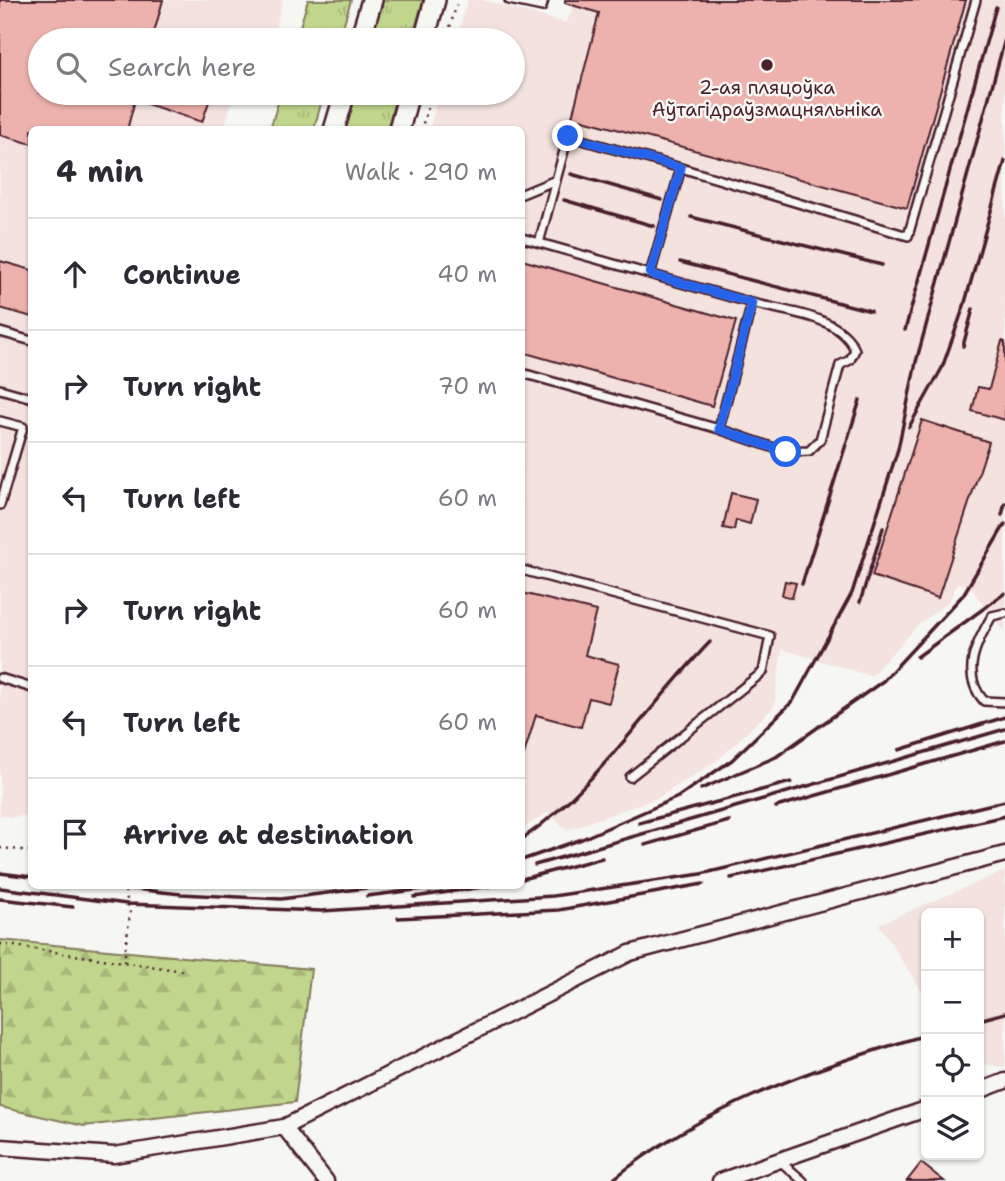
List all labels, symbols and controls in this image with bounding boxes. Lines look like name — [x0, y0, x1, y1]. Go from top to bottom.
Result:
search box — [28, 28, 525, 105]
icon: search — [52, 48, 90, 86]
text: Search here — [108, 49, 257, 84]
marker: 2-ая пляцоўка Аўтагідраўзмацняльніка — [759, 57, 775, 73]
place label: 2-ая пляцоўка Аўтагідраўзмацняльніка — [652, 75, 882, 122]
route end — [552, 120, 583, 151]
text: 4 min — [56, 151, 143, 192]
text: Walk · 290 m — [345, 157, 497, 187]
icon: ahead — [56, 255, 94, 293]
text: Continue — [123, 257, 241, 292]
text: 40 m — [437, 259, 497, 289]
icon: right — [56, 367, 94, 405]
text: Turn right — [123, 369, 261, 404]
text: 70 m — [438, 371, 497, 401]
route start — [770, 436, 801, 467]
icon: left — [56, 479, 94, 517]
text: Turn left — [123, 481, 240, 516]
text: 60 m — [438, 483, 497, 513]
icon: right — [56, 591, 94, 629]
text: Turn right — [123, 593, 261, 628]
text: 60 m — [438, 595, 497, 625]
icon: left — [56, 703, 94, 741]
text: Turn left — [123, 705, 240, 740]
text: 60 m — [438, 707, 497, 737]
icon: arrive — [56, 815, 94, 853]
text: Arrive at destination — [123, 817, 413, 852]
map controls — [921, 908, 984, 1160]
button: + — [921, 908, 984, 971]
button: − — [921, 971, 984, 1034]
button: locate — [921, 1034, 984, 1097]
button: layers — [921, 1097, 984, 1160]

